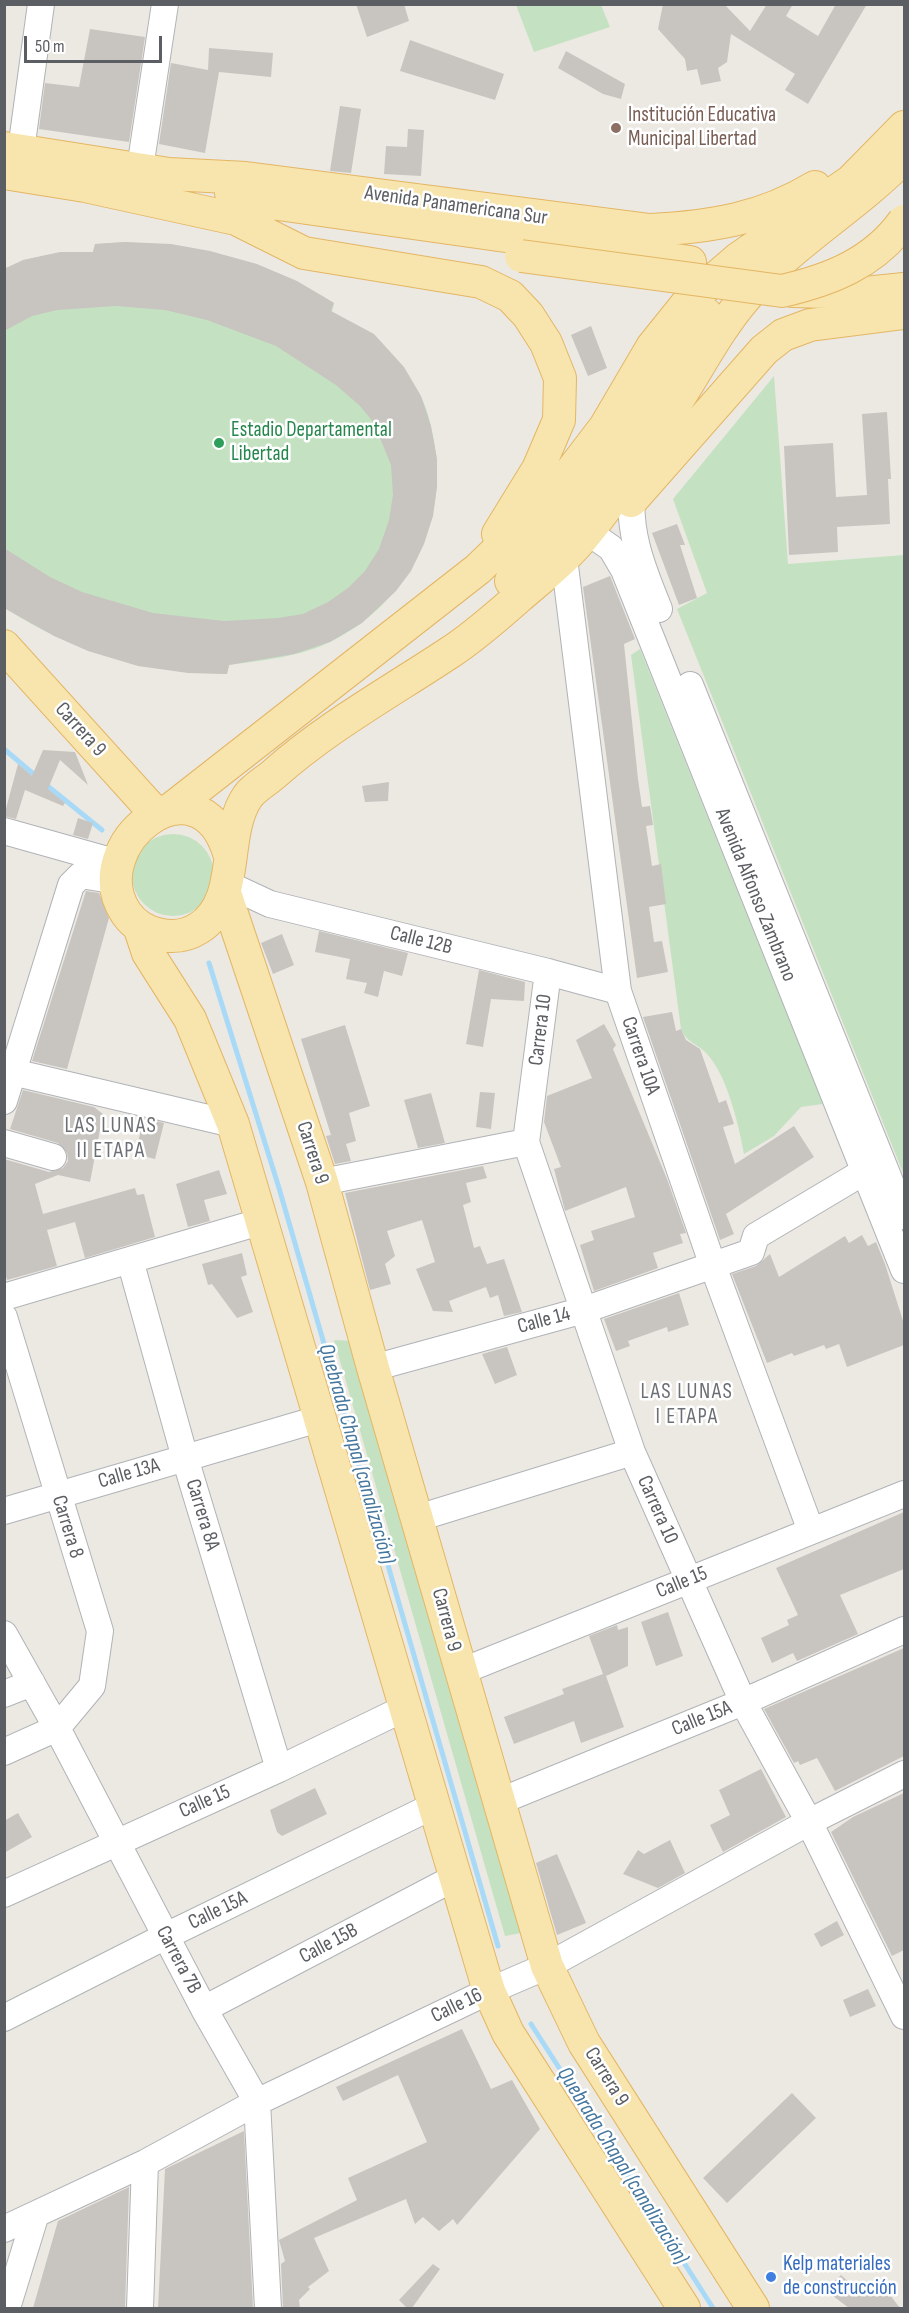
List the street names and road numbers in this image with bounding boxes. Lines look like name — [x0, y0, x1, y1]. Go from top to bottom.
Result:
street label: Avenida Panamericana Sur — [363, 181, 549, 231]
street label: Carrera 9 — [49, 698, 111, 762]
street label: Avenida Alfonso Zambrano — [709, 805, 801, 985]
street label: Calle 12B — [387, 921, 455, 961]
street label: Carrera 10 — [524, 993, 558, 1067]
street label: Carrera 10A — [615, 1014, 665, 1098]
street label: Carrera 9 — [290, 1118, 334, 1188]
street label: Calle 14 — [515, 1302, 573, 1340]
street label: Calle 13A — [95, 1453, 163, 1495]
street label: Carrera 10 — [631, 1472, 683, 1548]
street label: Carrera 8A — [179, 1476, 225, 1554]
street label: Carrera 8 — [46, 1493, 88, 1561]
street label: Calle 15 — [653, 1561, 711, 1605]
street label: Carrera 9 — [425, 1586, 467, 1654]
street label: Calle 15A — [668, 1696, 736, 1742]
street label: Calle 15 — [176, 1780, 234, 1824]
street label: Calle 15A — [184, 1886, 252, 1936]
street label: Calle 15B — [295, 1918, 363, 1970]
street label: Carrera 7B — [150, 1922, 206, 1998]
street label: Calle 16 — [427, 1983, 487, 2029]
street label: Carrera 9 — [578, 2043, 634, 2111]

